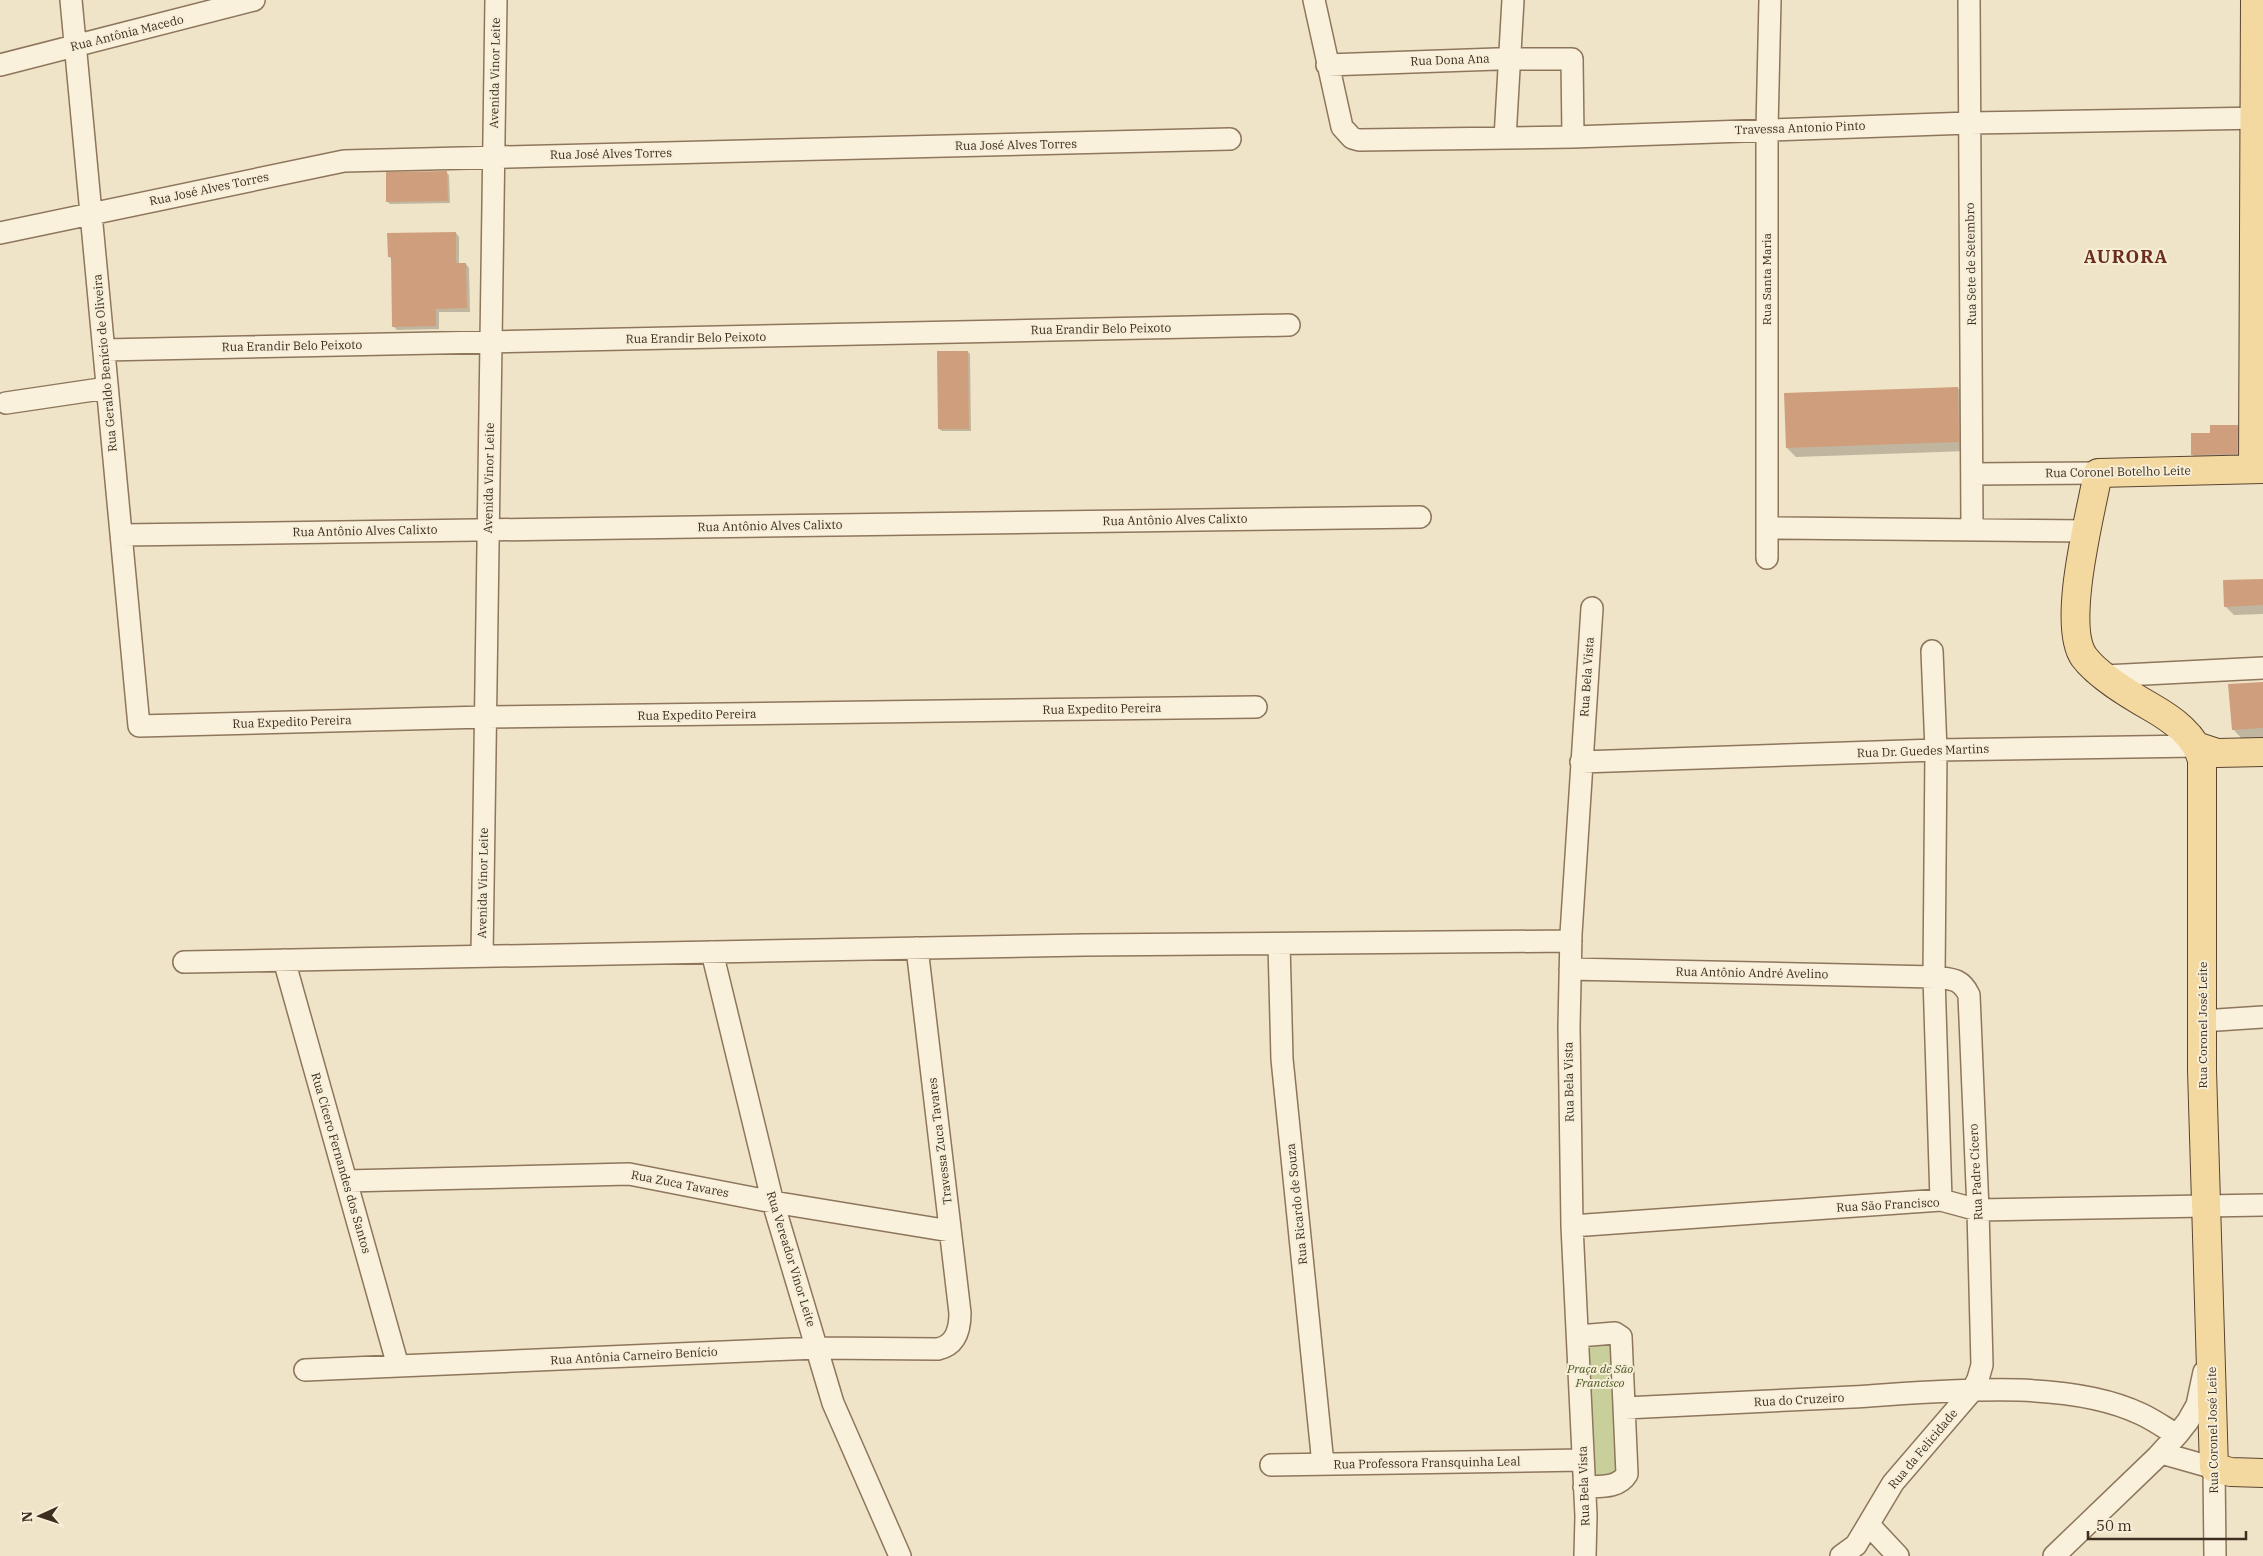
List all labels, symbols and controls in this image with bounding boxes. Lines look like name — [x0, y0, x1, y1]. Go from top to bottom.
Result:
street label: Rua Antônia Macedo — [69, 11, 185, 54]
street label: Avenida Vinor Leite — [486, 17, 503, 129]
street label: Rua Dona Ana — [1410, 51, 1490, 68]
street label: Travessa Antonio Pinto — [1734, 118, 1866, 137]
street label: Rua José Alves Torres — [955, 136, 1077, 153]
street label: Rua José Alves Torres — [550, 145, 672, 162]
street label: Rua José Alves Torres — [148, 168, 270, 209]
street label: Rua Sete de Setembro — [1962, 202, 1979, 326]
street label: Rua Santa Maria — [1759, 232, 1774, 325]
district label: AURORA — [2084, 245, 2168, 268]
street label: Rua Geraldo Benício de Oliveira — [89, 273, 120, 453]
street label: Rua Erandir Belo Peixoto — [1031, 320, 1172, 337]
street label: Rua Erandir Belo Peixoto — [626, 329, 767, 346]
street label: Rua Erandir Belo Peixoto — [222, 337, 363, 354]
street label: Avenida Vinor Leite — [480, 422, 497, 534]
street label: Rua Coronel Botelho Leite — [2045, 463, 2191, 480]
street label: Rua Antônio Alves Calixto — [1102, 511, 1248, 528]
street label: Rua Antônio Alves Calixto — [697, 517, 843, 534]
street label: Rua Antônio Alves Calixto — [292, 522, 438, 539]
street label: Rua Bela Vista — [1576, 636, 1597, 718]
street label: Rua Expedito Pereira — [1042, 700, 1162, 717]
street label: Rua Expedito Pereira — [637, 706, 757, 723]
street label: Rua Expedito Pereira — [232, 712, 352, 731]
street label: Rua Dr. Guedes Martins — [1857, 741, 1990, 760]
street label: Avenida Vinor Leite — [474, 827, 491, 939]
street label: Rua Coronel José Leite — [2195, 962, 2210, 1089]
street label: Rua Antônio André Avelino — [1675, 964, 1829, 981]
street label: Rua Bela Vista — [1560, 1041, 1577, 1122]
street label: Rua Cícero Fernandes dos Santos — [308, 1071, 375, 1255]
street label: Travessa Zuca Tavares — [924, 1077, 955, 1205]
street label: Rua Padre Cícero — [1965, 1123, 1986, 1221]
street label: Rua Ricardo de Souza — [1283, 1142, 1310, 1265]
street label: Rua Zuca Tavares — [630, 1167, 730, 1200]
street label: Rua Vereador Vinor Leite — [764, 1189, 819, 1329]
street label: Rua São Francisco — [1836, 1194, 1940, 1215]
street label: Rua Antônia Carneiro Benício — [550, 1344, 718, 1367]
park label: Praça de São Francisco — [1566, 1361, 1633, 1390]
street label: Rua Coronel José Leite — [2204, 1366, 2221, 1494]
street label: Rua do Cruzeiro — [1753, 1390, 1845, 1409]
street label: Rua da Felicidade — [1885, 1406, 1960, 1492]
street label: Rua Bela Vista — [1575, 1445, 1592, 1526]
street label: Rua Professora Fransquinha Leal — [1333, 1453, 1521, 1472]
north arrow — [15, 1491, 65, 1541]
scale bar — [2088, 1508, 2246, 1540]
text: N — [18, 1511, 36, 1523]
text: 50 m — [2096, 1516, 2132, 1535]

